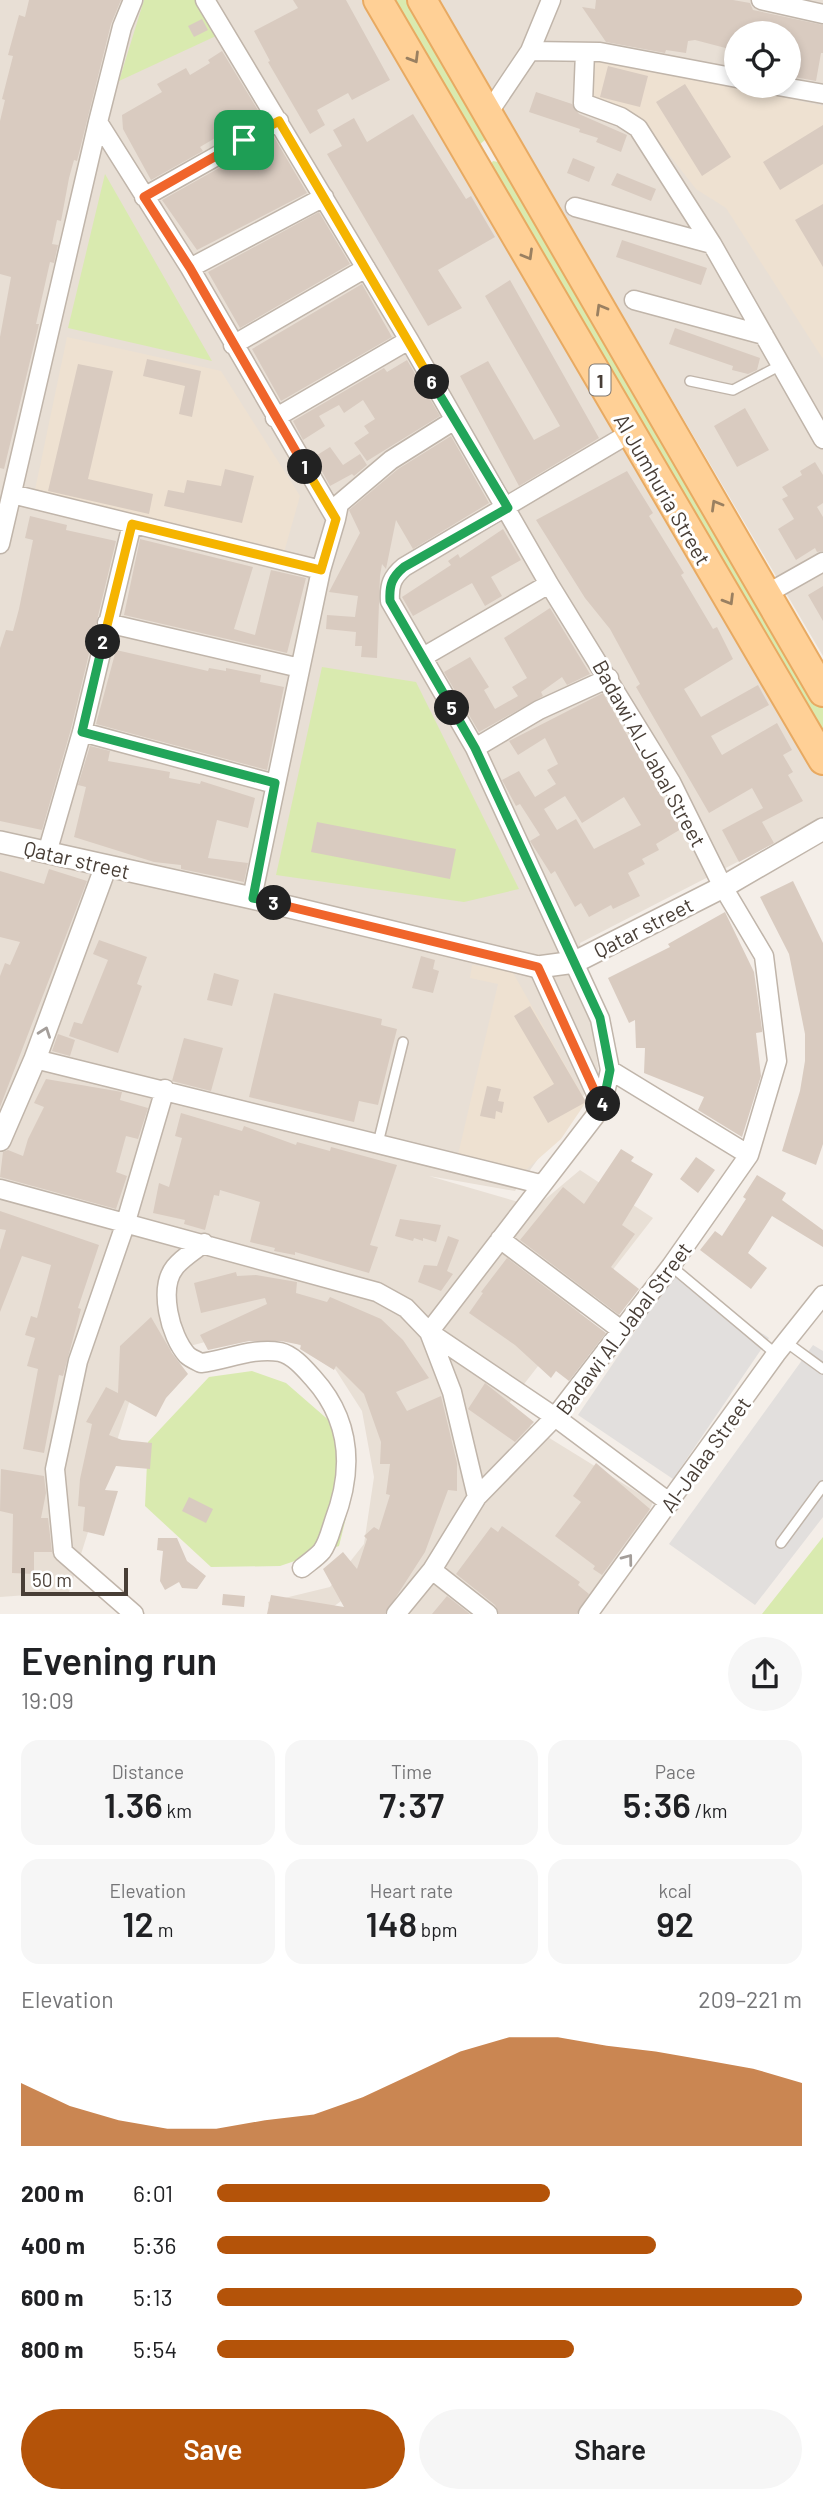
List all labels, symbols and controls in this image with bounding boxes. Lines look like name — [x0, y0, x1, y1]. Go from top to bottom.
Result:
map controls — [724, 21, 801, 98]
button: locate — [724, 21, 801, 98]
one-way arrow — [405, 51, 418, 64]
pin — [214, 110, 274, 170]
icon: arrive — [225, 121, 263, 159]
one-way arrow — [520, 248, 533, 260]
one-way arrow — [596, 304, 609, 316]
pin: 6 — [414, 364, 450, 400]
road number: 1 — [590, 364, 610, 396]
text: 6 — [426, 370, 437, 393]
street label: Al Jumhuria Street — [610, 409, 716, 569]
pin: 1 — [288, 449, 322, 484]
text: 1 — [301, 455, 308, 478]
one-way arrow — [711, 500, 724, 513]
one-way arrow — [720, 592, 733, 605]
pin: 2 — [86, 624, 120, 660]
text: 2 — [97, 630, 108, 653]
street label: Badawi Al_Jabal Street — [588, 655, 712, 851]
pin: 5 — [434, 690, 470, 726]
text: 5 — [446, 696, 457, 719]
street label: Qatar street — [22, 835, 132, 883]
pin: 3 — [256, 886, 292, 920]
text: 3 — [268, 891, 279, 914]
street label: Qatar street — [589, 891, 697, 963]
one-way arrow — [37, 1026, 51, 1038]
pin: 4 — [586, 1086, 620, 1122]
text: 4 — [597, 1092, 608, 1115]
street label: Badawi Al_Jabal Street — [550, 1237, 696, 1419]
street label: Al-Jalaa Street — [655, 1391, 755, 1517]
one-way arrow — [620, 1555, 633, 1567]
scale bar — [21, 1565, 128, 1597]
text: 50 m — [32, 1568, 72, 1591]
text: Evening run — [21, 1637, 217, 1683]
button: share — [728, 1637, 802, 1711]
text: 19:09 — [21, 1686, 74, 1714]
text: Distance — [112, 1760, 184, 1783]
text: Time — [391, 1760, 432, 1783]
text: Pace — [655, 1760, 696, 1783]
text: 1.36 — [104, 1783, 163, 1825]
text: 7:37 — [379, 1783, 444, 1825]
text: 5:36 — [623, 1783, 691, 1825]
text: km — [163, 1799, 192, 1822]
text: /km — [691, 1799, 728, 1822]
text: Elevation — [110, 1879, 186, 1902]
text: Heart rate — [370, 1879, 453, 1902]
text: kcal — [659, 1879, 692, 1902]
text: 12 — [122, 1902, 154, 1944]
text: 148 — [366, 1902, 417, 1944]
text: 92 — [656, 1902, 694, 1944]
text: m — [154, 1918, 173, 1941]
text: bpm — [417, 1918, 457, 1941]
text: Elevation — [21, 1985, 114, 2013]
text: 209–221 m — [698, 1985, 802, 2013]
text: 200 m — [21, 2179, 84, 2207]
text: 6:01 — [133, 2179, 173, 2207]
text: 400 m — [21, 2231, 85, 2259]
text: 5:36 — [133, 2231, 176, 2259]
text: 600 m — [21, 2283, 83, 2311]
text: 5:13 — [133, 2283, 173, 2311]
text: 800 m — [21, 2335, 83, 2363]
text: 5:54 — [133, 2335, 177, 2363]
button: Save — [21, 2409, 405, 2489]
button: Share — [419, 2409, 802, 2489]

